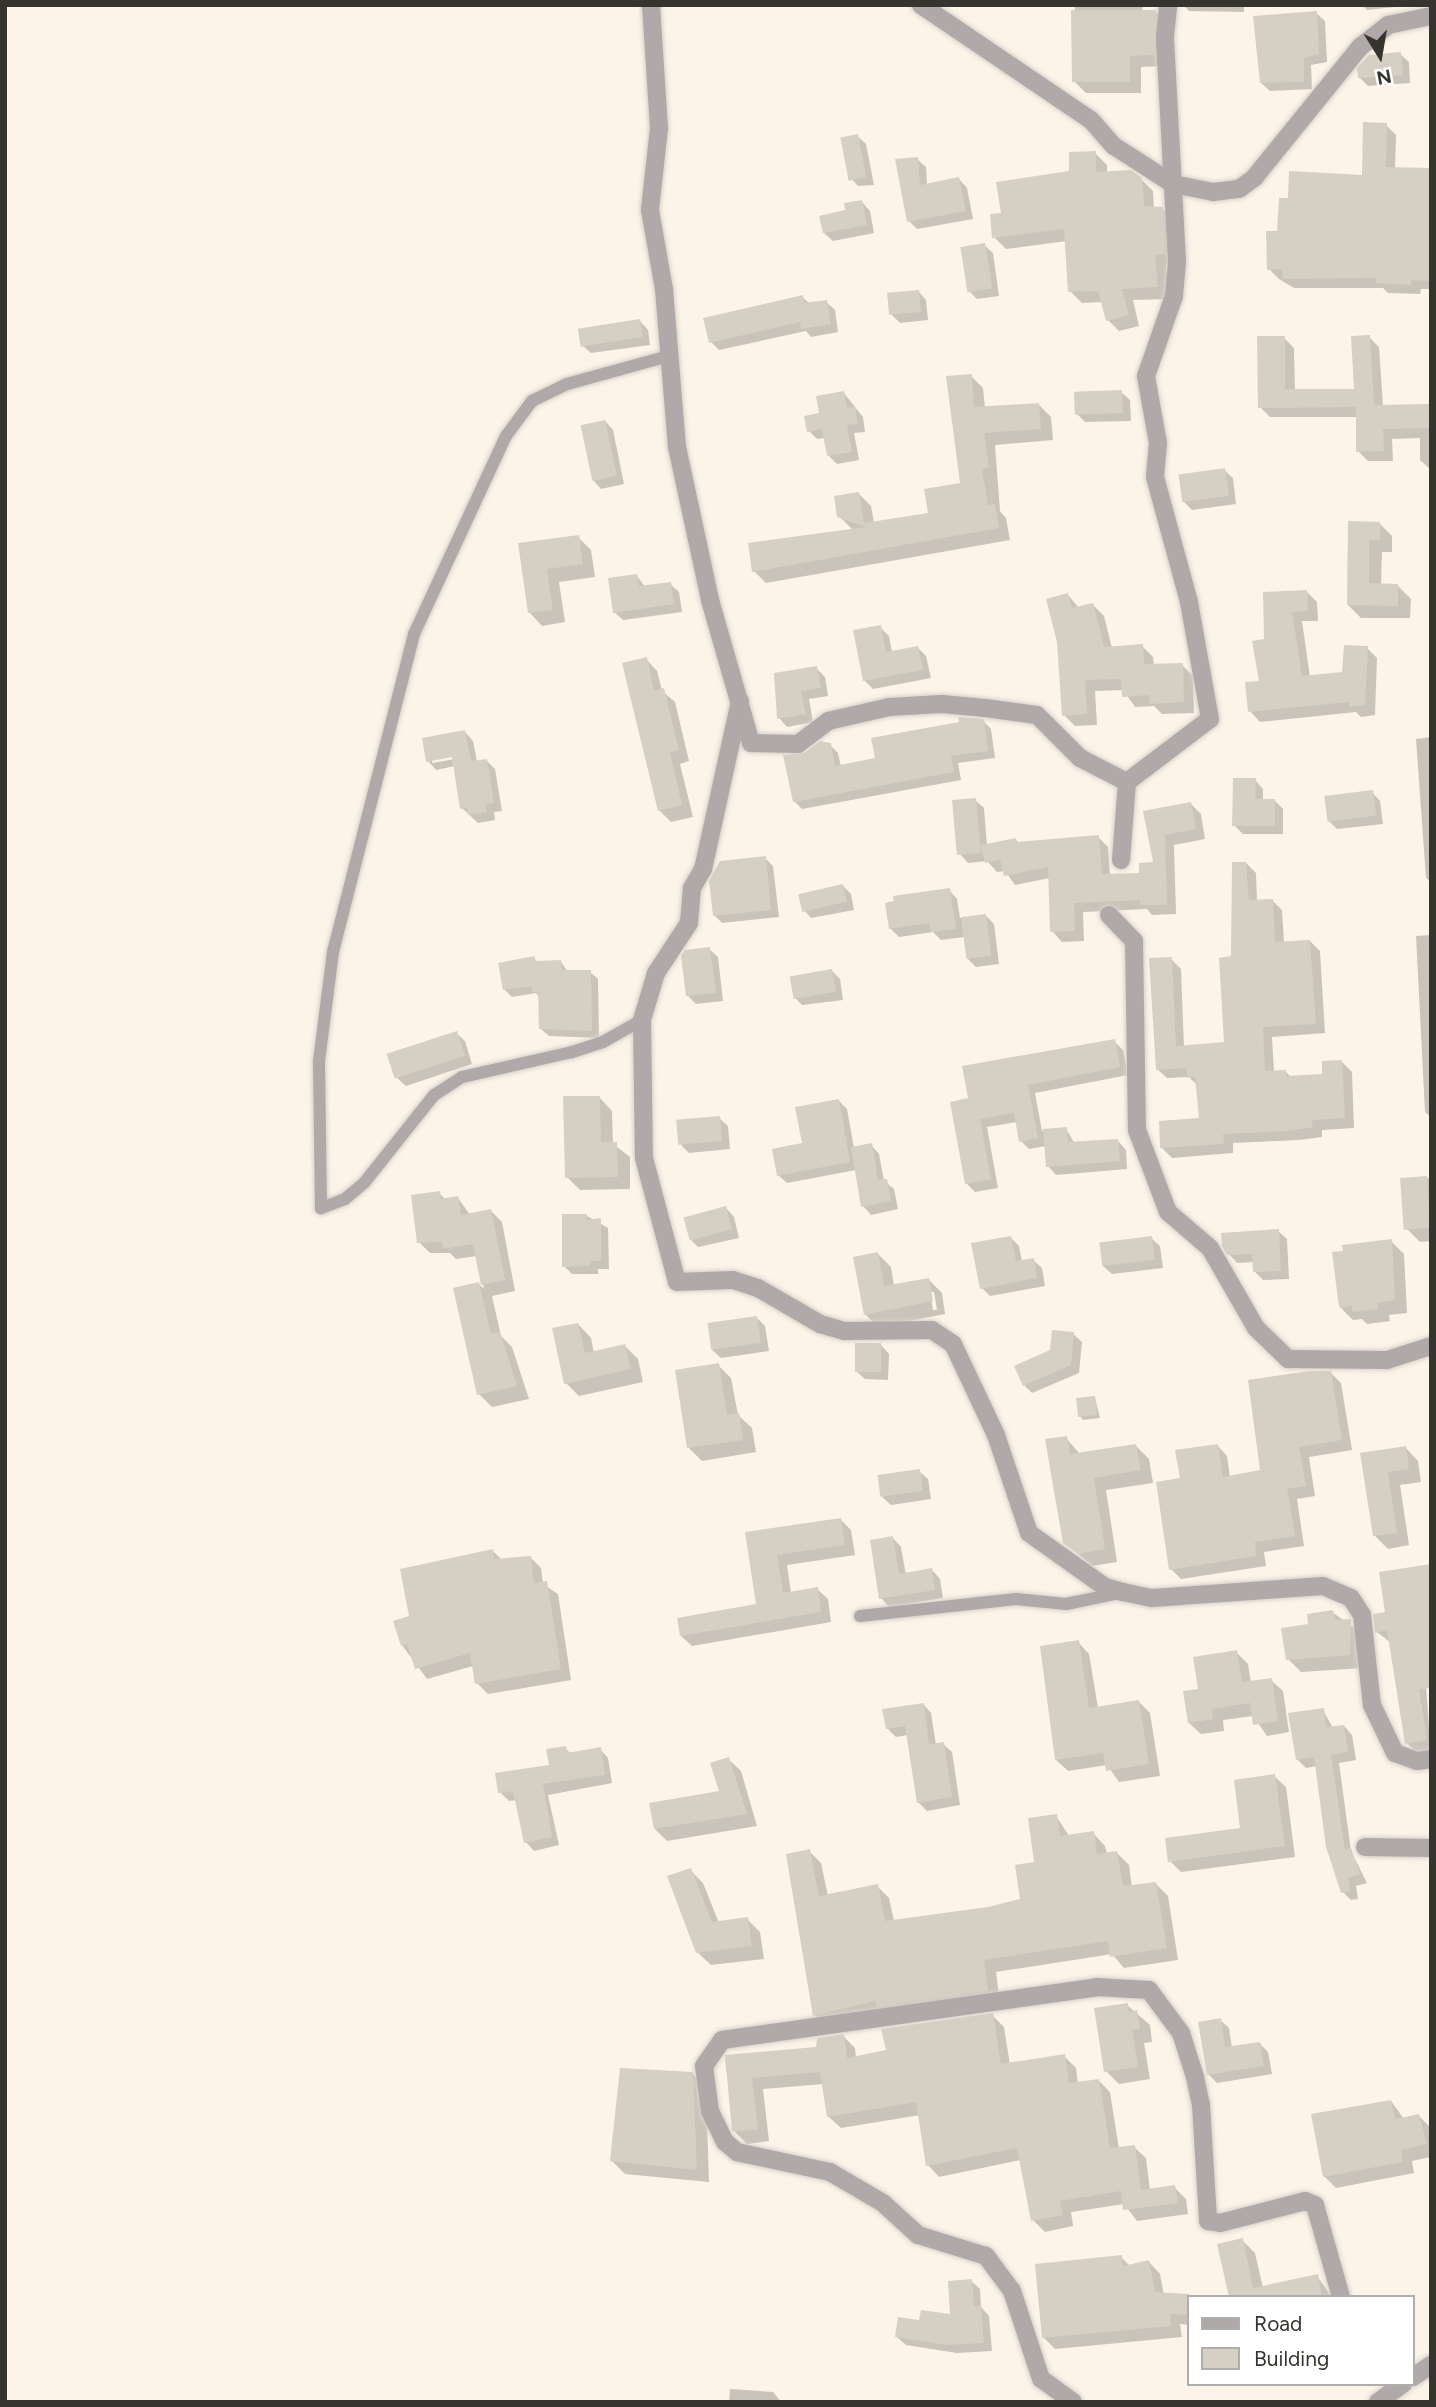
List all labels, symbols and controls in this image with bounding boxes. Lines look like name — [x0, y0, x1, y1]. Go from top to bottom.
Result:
north arrow — [1345, 21, 1415, 91]
text: N — [1375, 64, 1394, 90]
legend — [1188, 2295, 1415, 2386]
text: Road — [1254, 2311, 1302, 2336]
text: Building — [1254, 2346, 1329, 2371]

